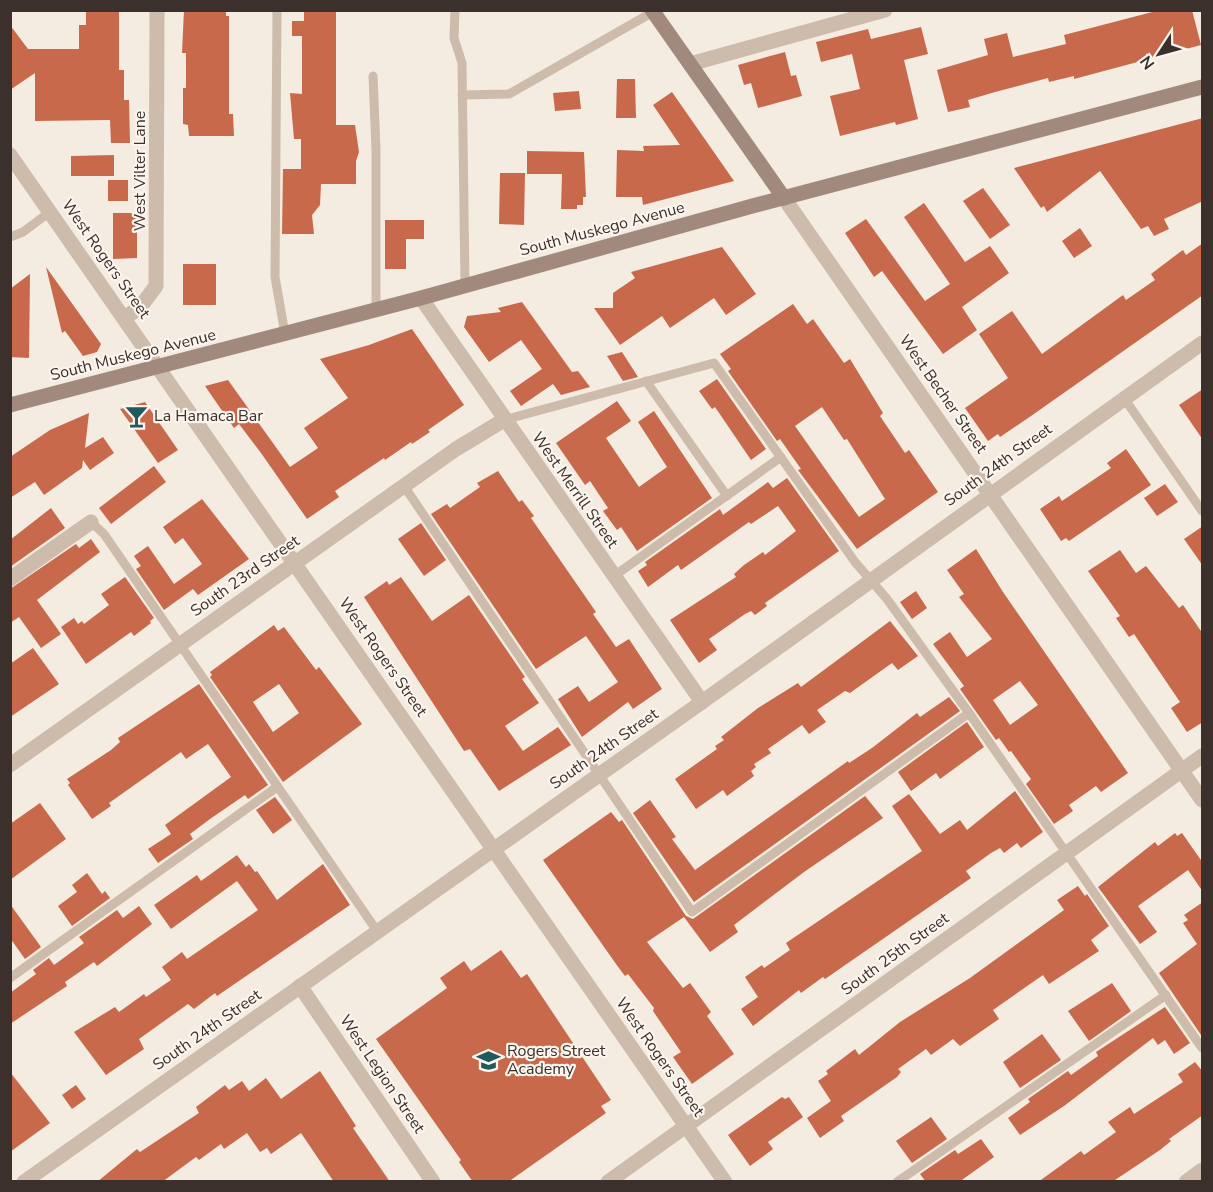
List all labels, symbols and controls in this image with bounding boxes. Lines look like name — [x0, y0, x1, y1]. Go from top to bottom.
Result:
north arrow — [1129, 24, 1189, 84]
text: N — [1135, 51, 1160, 74]
street label: West Vilter Lane — [129, 111, 151, 231]
street label: West Rogers Street — [57, 195, 156, 323]
street label: South Muskego Avenue — [517, 196, 687, 262]
street label: South Muskego Avenue — [48, 324, 218, 386]
street label: West Becher Street — [894, 330, 992, 458]
bar icon: La Hamaca Bar — [123, 403, 149, 429]
place label: La Hamaca Bar — [154, 405, 263, 427]
street label: South 24th Street — [940, 418, 1057, 512]
street label: West Merrill Street — [527, 428, 624, 553]
street label: South 23rd Street — [186, 530, 304, 622]
street label: West Rogers Street — [334, 593, 433, 721]
street label: South 24th Street — [545, 703, 663, 795]
street label: South 25th Street — [837, 907, 954, 1001]
street label: South 24th Street — [148, 984, 266, 1076]
street label: West Rogers Street — [611, 993, 710, 1121]
street label: West Legion Street — [334, 1010, 430, 1138]
place label: Rogers Street Academy — [507, 1040, 606, 1080]
school or university icon: Rogers Street Academy — [476, 1047, 502, 1073]

